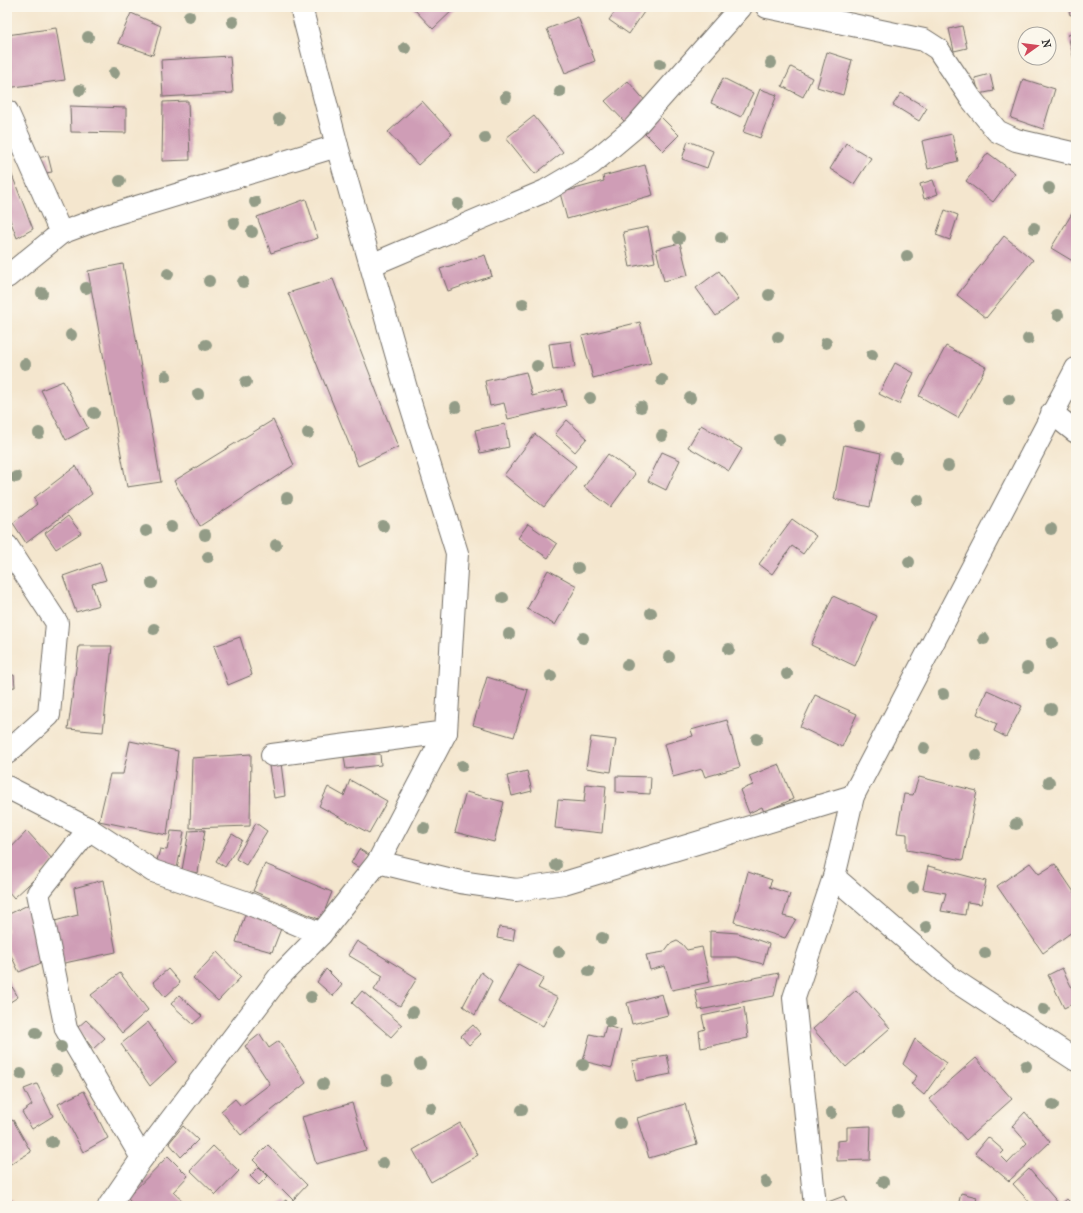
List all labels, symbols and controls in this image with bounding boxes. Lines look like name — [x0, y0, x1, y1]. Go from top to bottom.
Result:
north arrow — [1017, 26, 1057, 66]
text: N — [1039, 38, 1054, 50]

